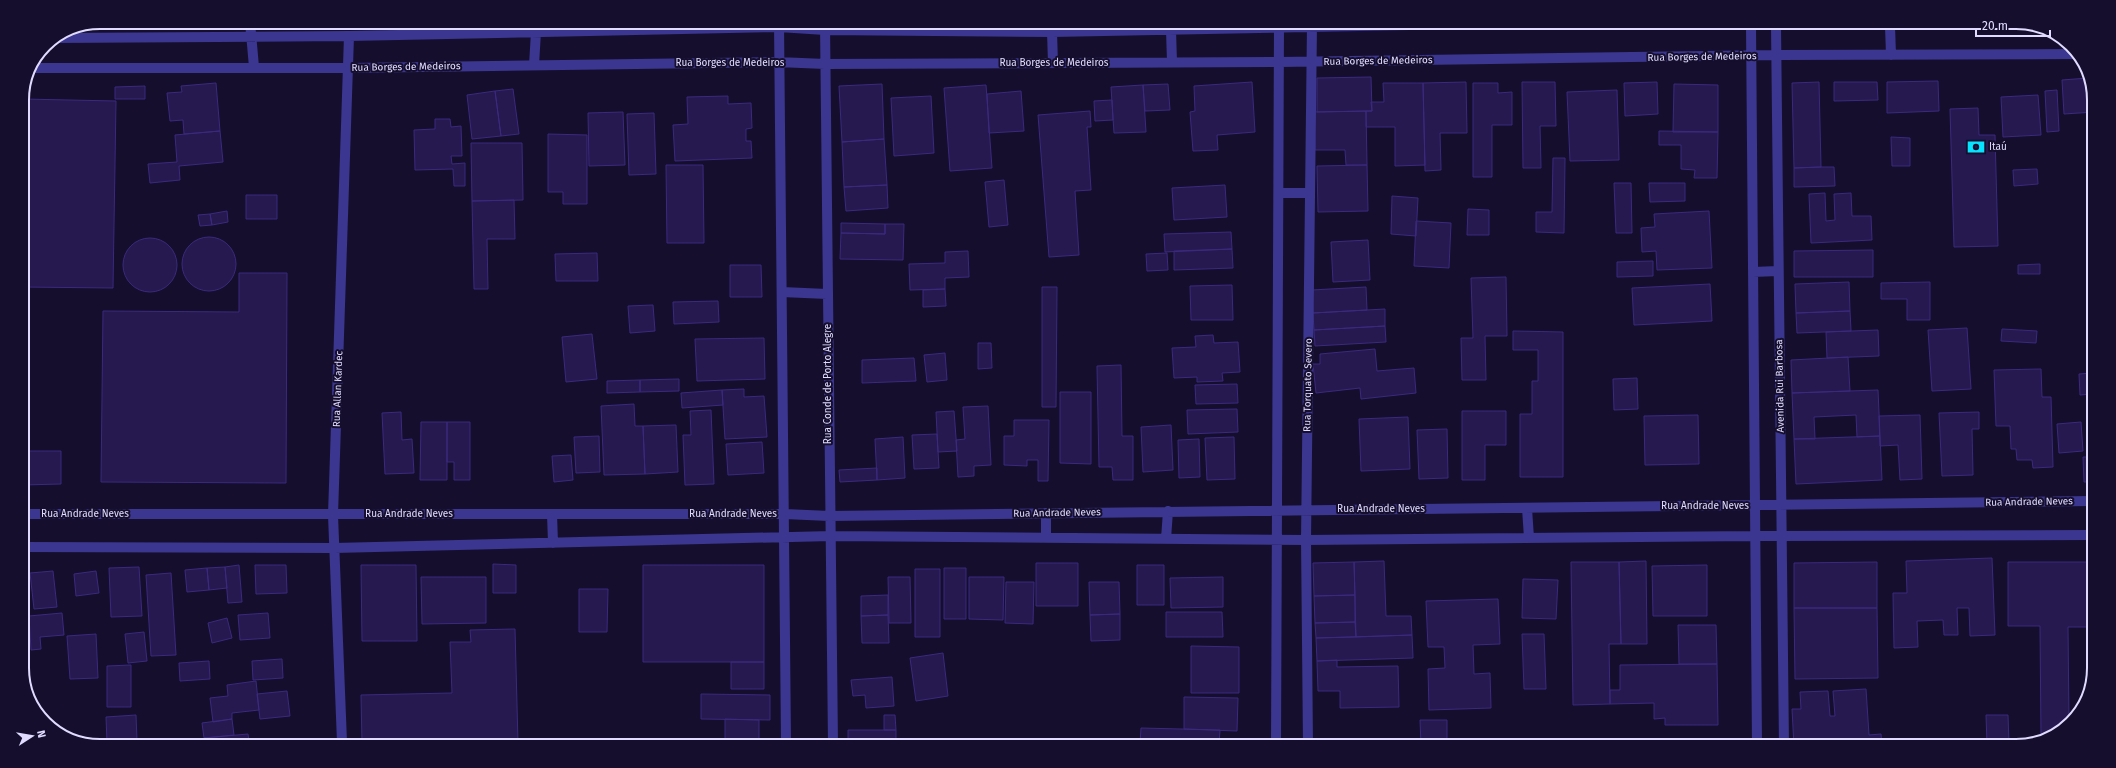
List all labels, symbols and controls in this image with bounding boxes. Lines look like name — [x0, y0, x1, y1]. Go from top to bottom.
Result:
scale bar — [1976, 12, 2050, 38]
text: 20 m — [1982, 19, 2008, 33]
street label: Rua Borges de Medeiros — [1647, 50, 1757, 64]
street label: Rua Borges de Medeiros — [1323, 54, 1433, 68]
street label: Rua Borges de Medeiros — [675, 57, 785, 69]
street label: Rua Borges de Medeiros — [999, 57, 1109, 69]
street label: Rua Borges de Medeiros — [351, 60, 461, 74]
bank icon: Itaú — [1966, 137, 1986, 157]
place label: Itaú — [1989, 140, 2007, 153]
street label: Rua Conde de Porto Alegre — [822, 324, 834, 444]
street label: Rua Torquato Severo — [1301, 338, 1315, 432]
street label: Avenida Rui Barbosa — [1773, 339, 1787, 433]
street label: Rua Allan Kardec — [331, 350, 345, 427]
street label: Rua Andrade Neves — [1985, 495, 2073, 509]
street label: Rua Andrade Neves — [1661, 500, 1749, 512]
street label: Rua Andrade Neves — [1337, 503, 1425, 515]
street label: Rua Andrade Neves — [1013, 506, 1101, 520]
street label: Rua Andrade Neves — [41, 508, 129, 520]
street label: Rua Andrade Neves — [365, 508, 453, 520]
street label: Rua Andrade Neves — [689, 508, 777, 520]
north arrow — [12, 716, 52, 756]
text: N — [34, 729, 48, 739]

